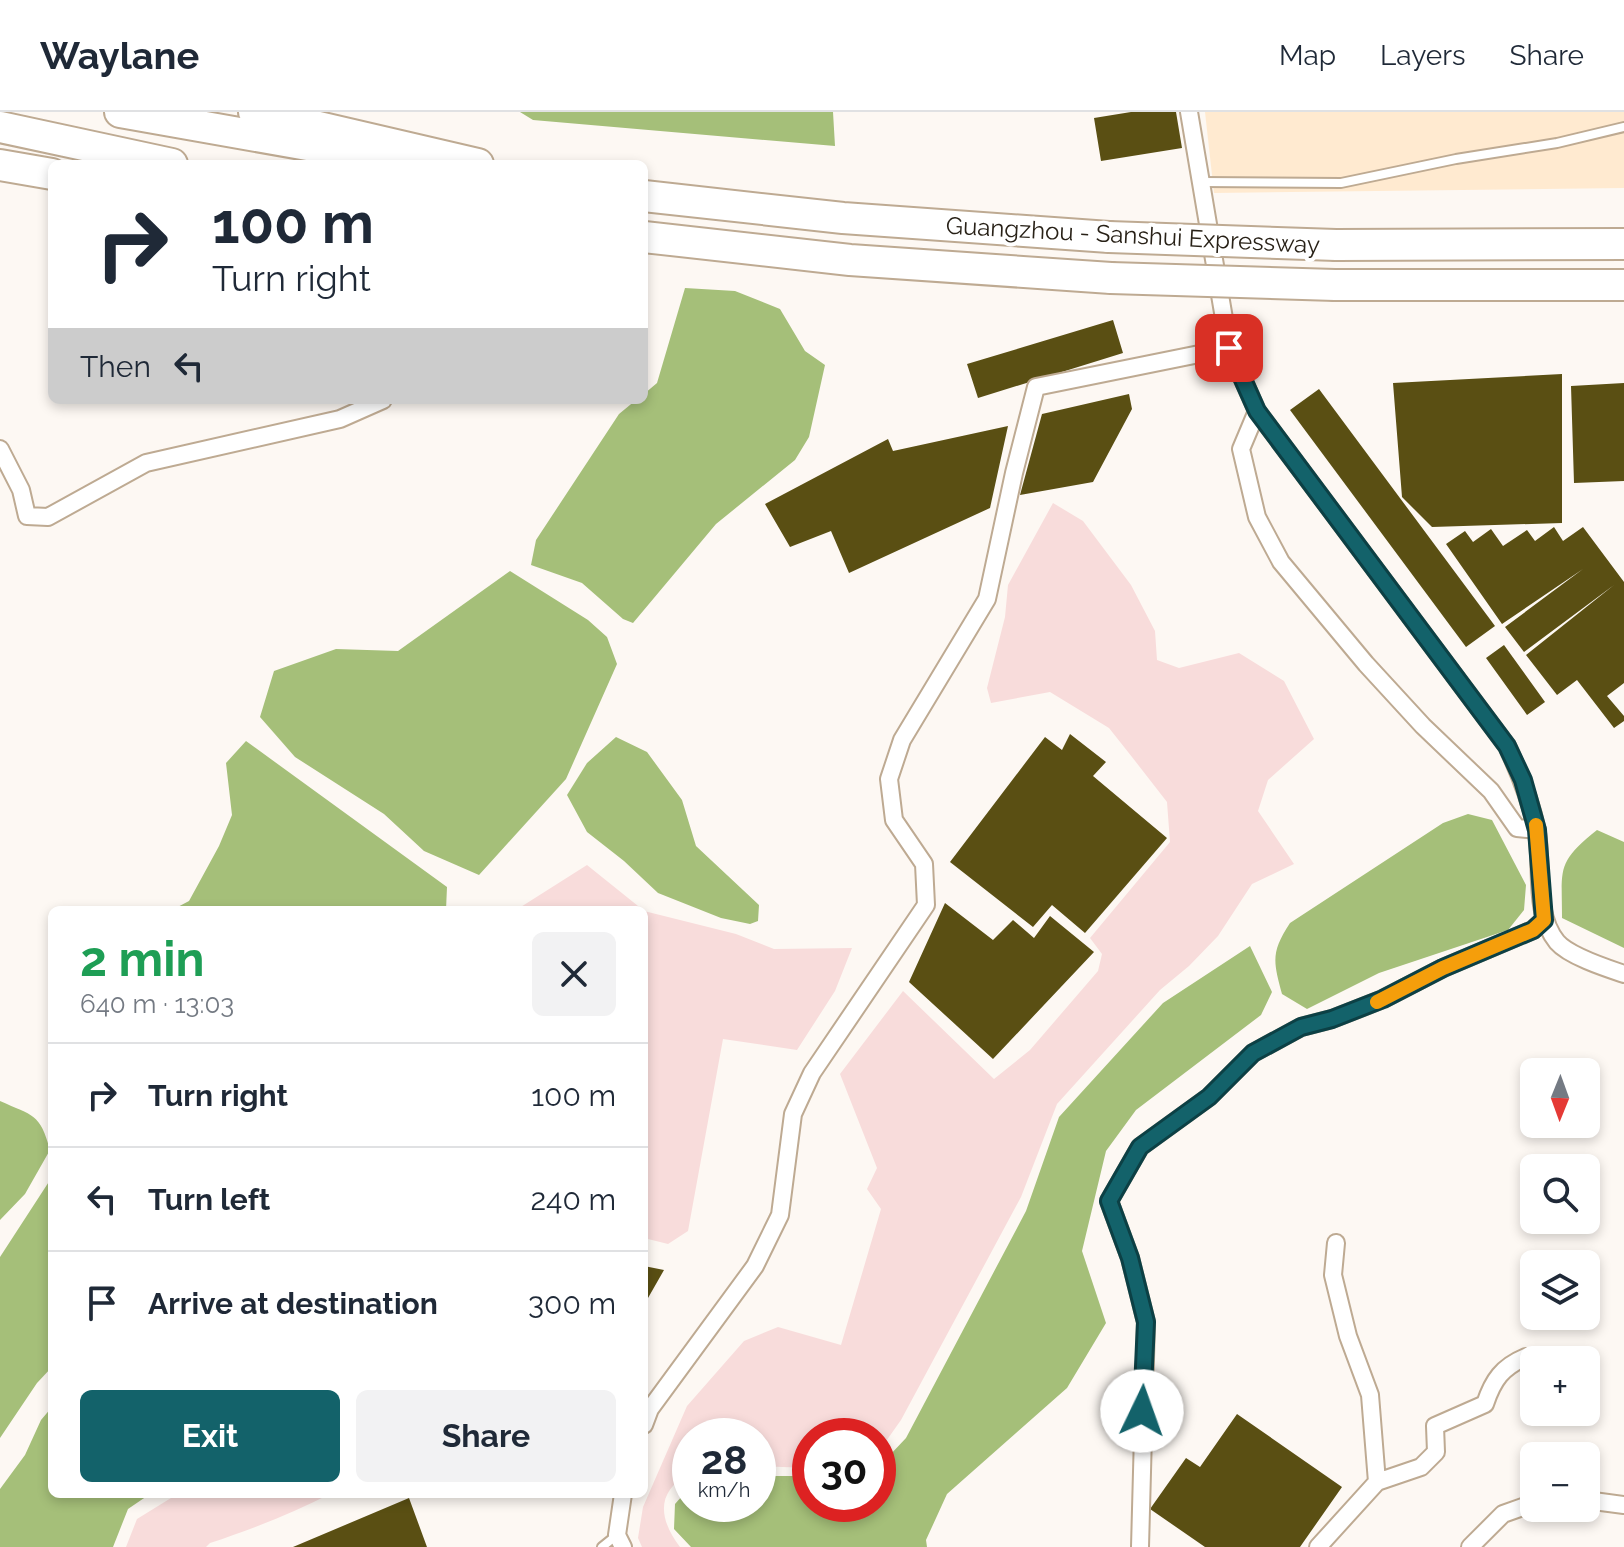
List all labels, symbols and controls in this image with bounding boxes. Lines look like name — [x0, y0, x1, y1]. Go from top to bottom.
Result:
text: Waylane — [40, 33, 199, 78]
text: Map — [1279, 39, 1336, 72]
text: Layers — [1380, 39, 1466, 72]
text: Share — [1510, 39, 1584, 72]
text: 100 m — [212, 190, 374, 256]
icon: right — [80, 192, 184, 296]
street label: Guangzhou - Sanshui Expressway — [945, 211, 1321, 259]
text: Turn right — [212, 257, 371, 299]
pin — [1195, 314, 1263, 382]
icon: arrive — [1207, 326, 1251, 370]
icon: left — [167, 344, 211, 388]
text: Then — [80, 349, 151, 384]
text: 2 min — [80, 931, 205, 987]
button: close — [532, 932, 616, 1016]
text: 640 m · 13:03 — [80, 989, 234, 1019]
north arrow — [1520, 1058, 1600, 1138]
map controls — [1520, 1058, 1600, 1522]
icon: right — [80, 1073, 124, 1117]
text: Turn right — [148, 1078, 288, 1113]
text: 100 m — [531, 1078, 616, 1113]
button: search — [1520, 1154, 1600, 1234]
icon: left — [80, 1177, 124, 1221]
text: Turn left — [148, 1182, 270, 1217]
text: 240 m — [530, 1182, 616, 1217]
button: layers — [1520, 1250, 1600, 1330]
icon: arrive — [80, 1281, 124, 1325]
text: Arrive at destination — [148, 1286, 438, 1321]
text: 300 m — [528, 1286, 616, 1321]
button: + — [1520, 1346, 1600, 1426]
position arrow — [1100, 1369, 1184, 1453]
button: Exit — [80, 1390, 340, 1482]
button: Share — [356, 1390, 616, 1482]
speed limit sign: 30 — [792, 1418, 896, 1522]
text: 28 — [701, 1436, 747, 1483]
button: − — [1520, 1442, 1600, 1522]
text: km/h — [698, 1478, 750, 1502]

